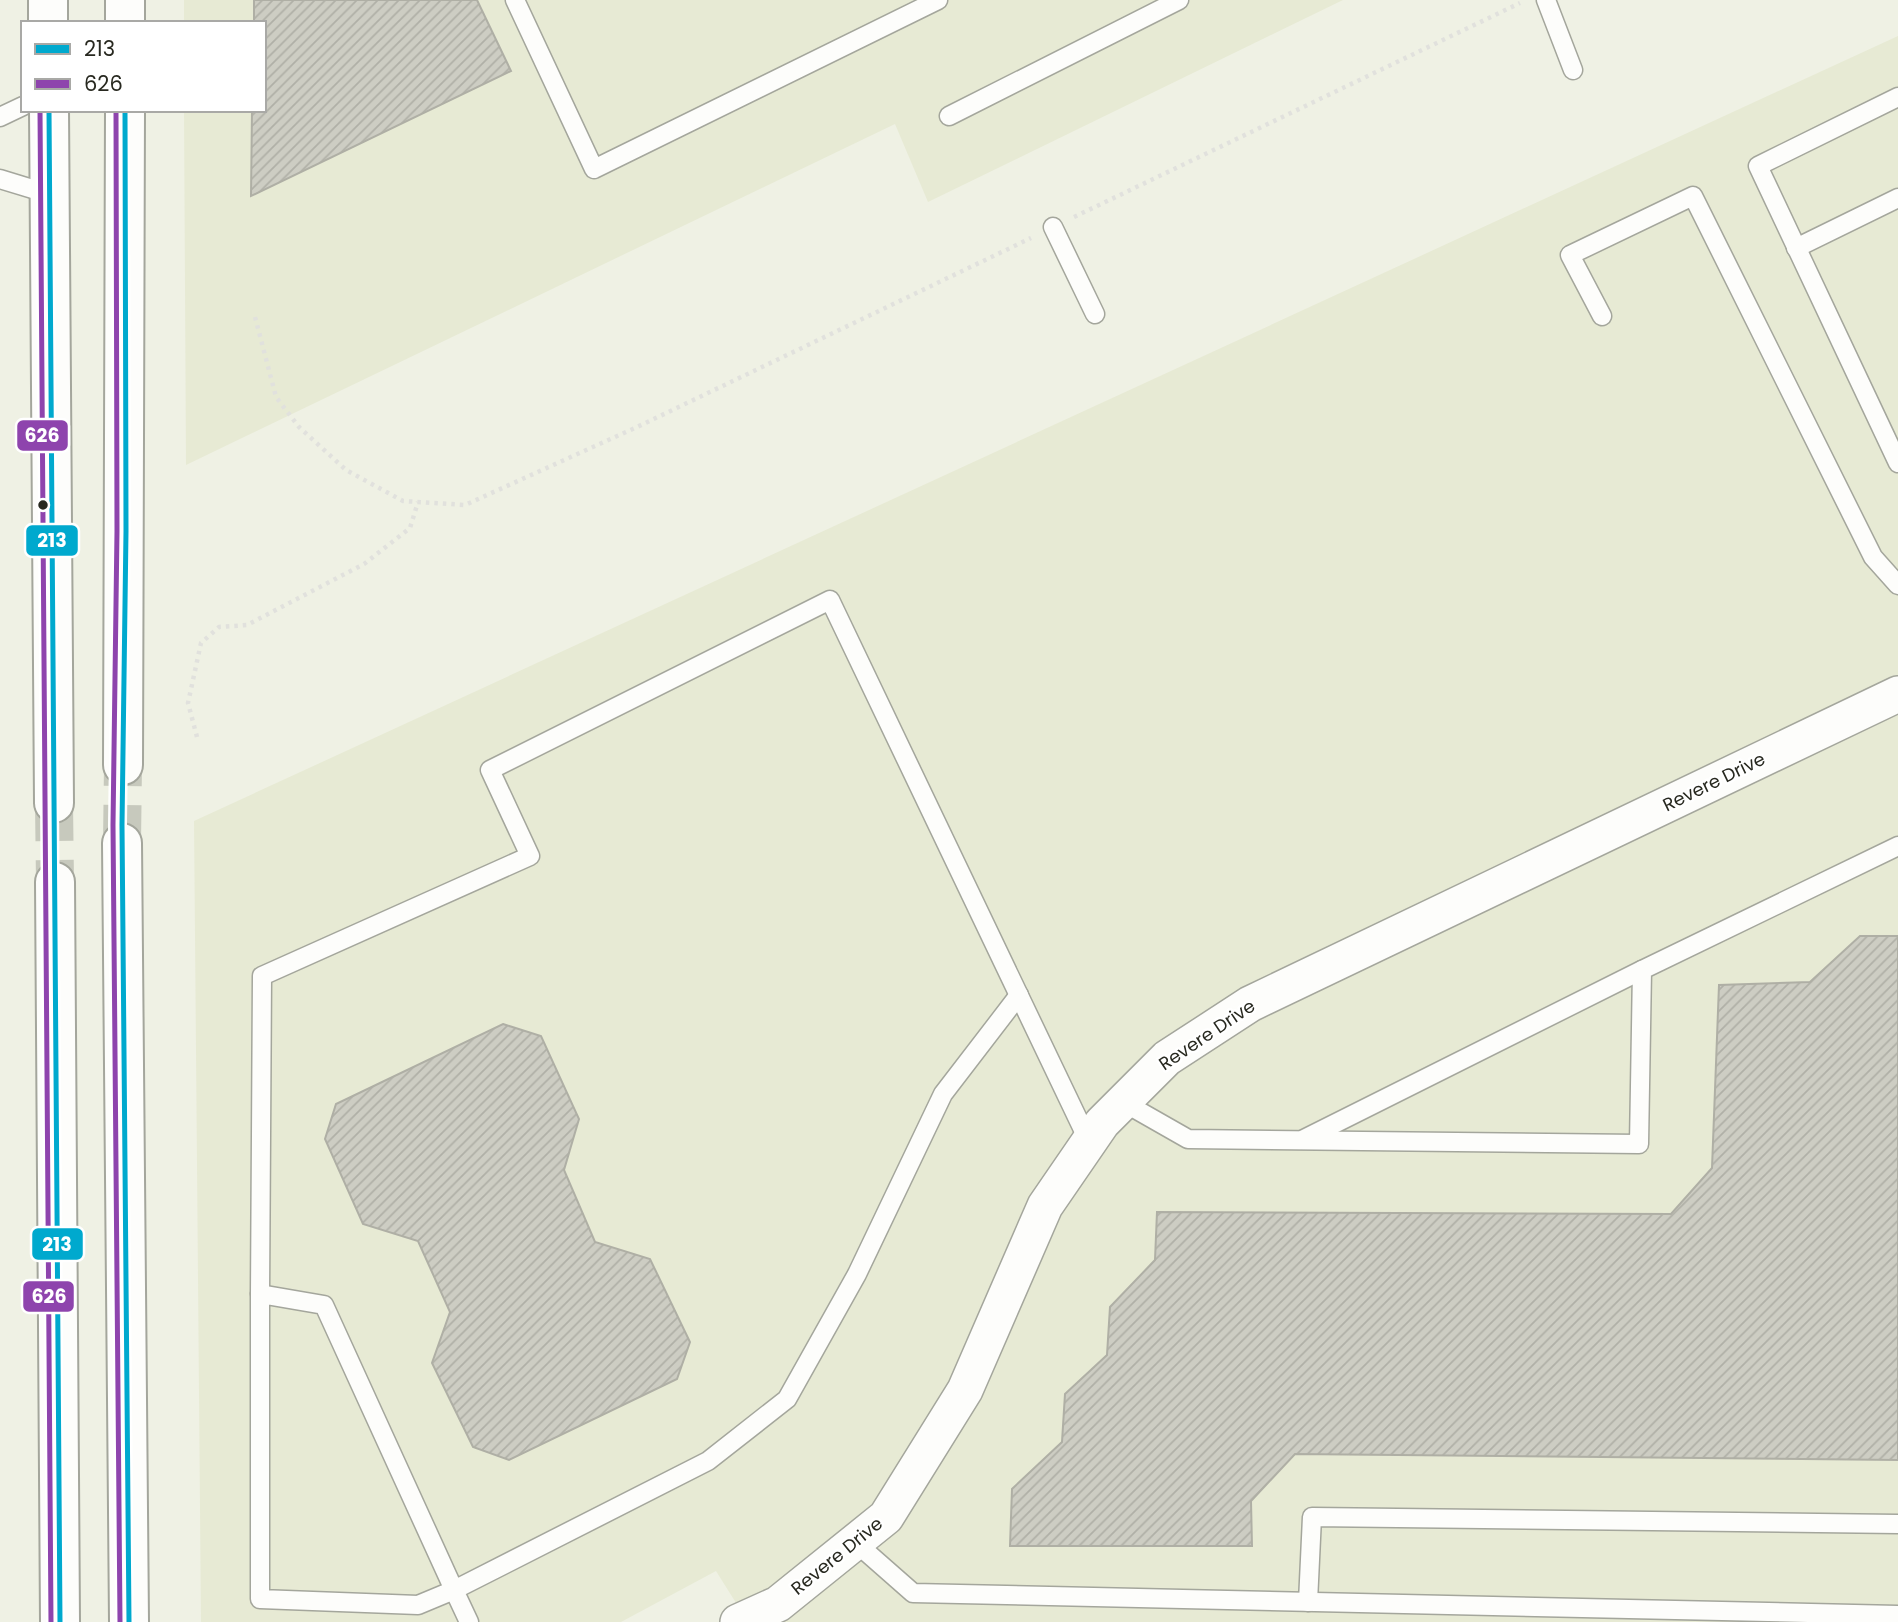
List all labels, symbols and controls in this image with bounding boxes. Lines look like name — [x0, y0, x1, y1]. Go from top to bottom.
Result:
legend — [21, 21, 266, 112]
text: 213 — [84, 34, 115, 63]
text: 626 — [84, 69, 123, 98]
line badge: 626 — [16, 419, 69, 452]
text: 626 — [24, 422, 60, 449]
unlabelled marker — [36, 498, 50, 512]
line badge: 213 — [25, 524, 79, 557]
text: 213 — [37, 527, 67, 554]
street label: Revere Drive — [1658, 746, 1769, 817]
street label: Revere Drive — [1154, 993, 1260, 1076]
line badge: 213 — [31, 1227, 84, 1261]
text: 213 — [42, 1231, 72, 1258]
line badge: 626 — [22, 1280, 75, 1313]
text: 626 — [31, 1283, 67, 1310]
street label: Revere Drive — [786, 1511, 888, 1600]

